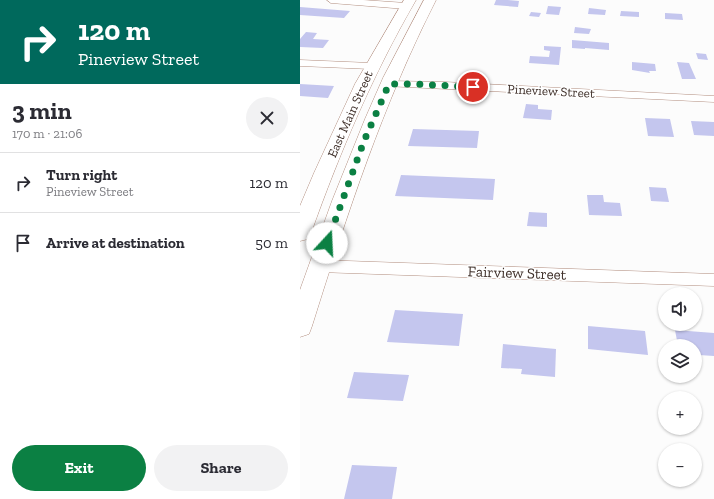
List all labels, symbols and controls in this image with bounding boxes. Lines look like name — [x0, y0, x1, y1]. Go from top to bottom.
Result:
text: 120 m — [78, 14, 150, 47]
icon: right — [12, 16, 64, 68]
text: Pineview Street — [78, 48, 199, 70]
street label: East Main Street — [324, 68, 376, 160]
pin — [456, 70, 490, 104]
icon: arrive — [462, 76, 484, 98]
street label: Pineview Street — [507, 81, 595, 101]
text: 3 min — [12, 96, 72, 125]
button: close — [246, 97, 288, 139]
text: 170 m · 21:06 — [12, 126, 82, 141]
text: Turn right — [46, 166, 117, 184]
icon: right — [12, 172, 34, 194]
text: 120 m — [250, 174, 288, 192]
text: Pineview Street — [46, 184, 134, 199]
position arrow — [306, 222, 348, 264]
icon: arrive — [12, 232, 34, 254]
text: Arrive at destination — [46, 234, 185, 252]
text: 50 m — [255, 234, 288, 252]
street label: Fairview Street — [467, 262, 567, 284]
map controls — [658, 287, 702, 487]
button: sound — [658, 287, 702, 331]
button: layers — [658, 339, 702, 383]
button: + — [658, 391, 702, 435]
button: − — [658, 443, 702, 487]
button: Exit — [12, 445, 146, 491]
button: Share — [154, 445, 288, 491]

